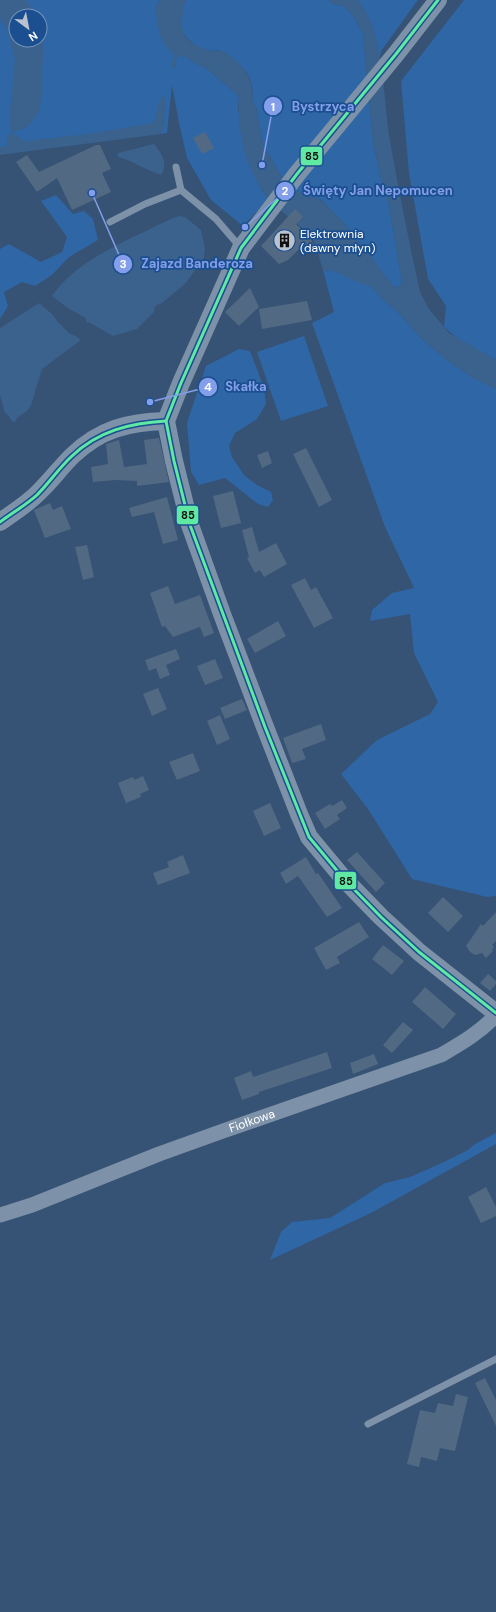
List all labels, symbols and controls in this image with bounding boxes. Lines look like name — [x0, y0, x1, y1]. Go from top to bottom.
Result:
north arrow — [8, 8, 48, 48]
text: N — [26, 28, 40, 45]
callout: Bystrzyca — [263, 94, 362, 119]
text: Bystrzyca — [292, 98, 354, 115]
text: 1 — [271, 99, 275, 115]
line badge: 85 — [300, 146, 323, 166]
text: 85 — [305, 149, 319, 163]
callout: Święty Jan Nepomucen — [275, 178, 461, 203]
text: Święty Jan Nepomucen — [303, 181, 453, 199]
text: 2 — [282, 183, 289, 199]
place label: Elektrownia (dawny młyn) — [300, 226, 375, 256]
building icon: Elektrownia (dawny młyn) — [272, 228, 298, 254]
callout: Zajazd Banderoza — [113, 251, 261, 276]
text: Zajazd Banderoza — [141, 255, 253, 272]
text: 3 — [119, 256, 127, 272]
callout: Skałka — [198, 374, 275, 399]
text: Skałka — [225, 378, 267, 395]
text: 4 — [204, 379, 212, 395]
line badge: 85 — [176, 505, 199, 525]
text: 85 — [181, 508, 195, 522]
line badge: 85 — [334, 871, 357, 890]
text: 85 — [339, 874, 353, 888]
street label: Fiołkowa — [227, 1106, 277, 1136]

